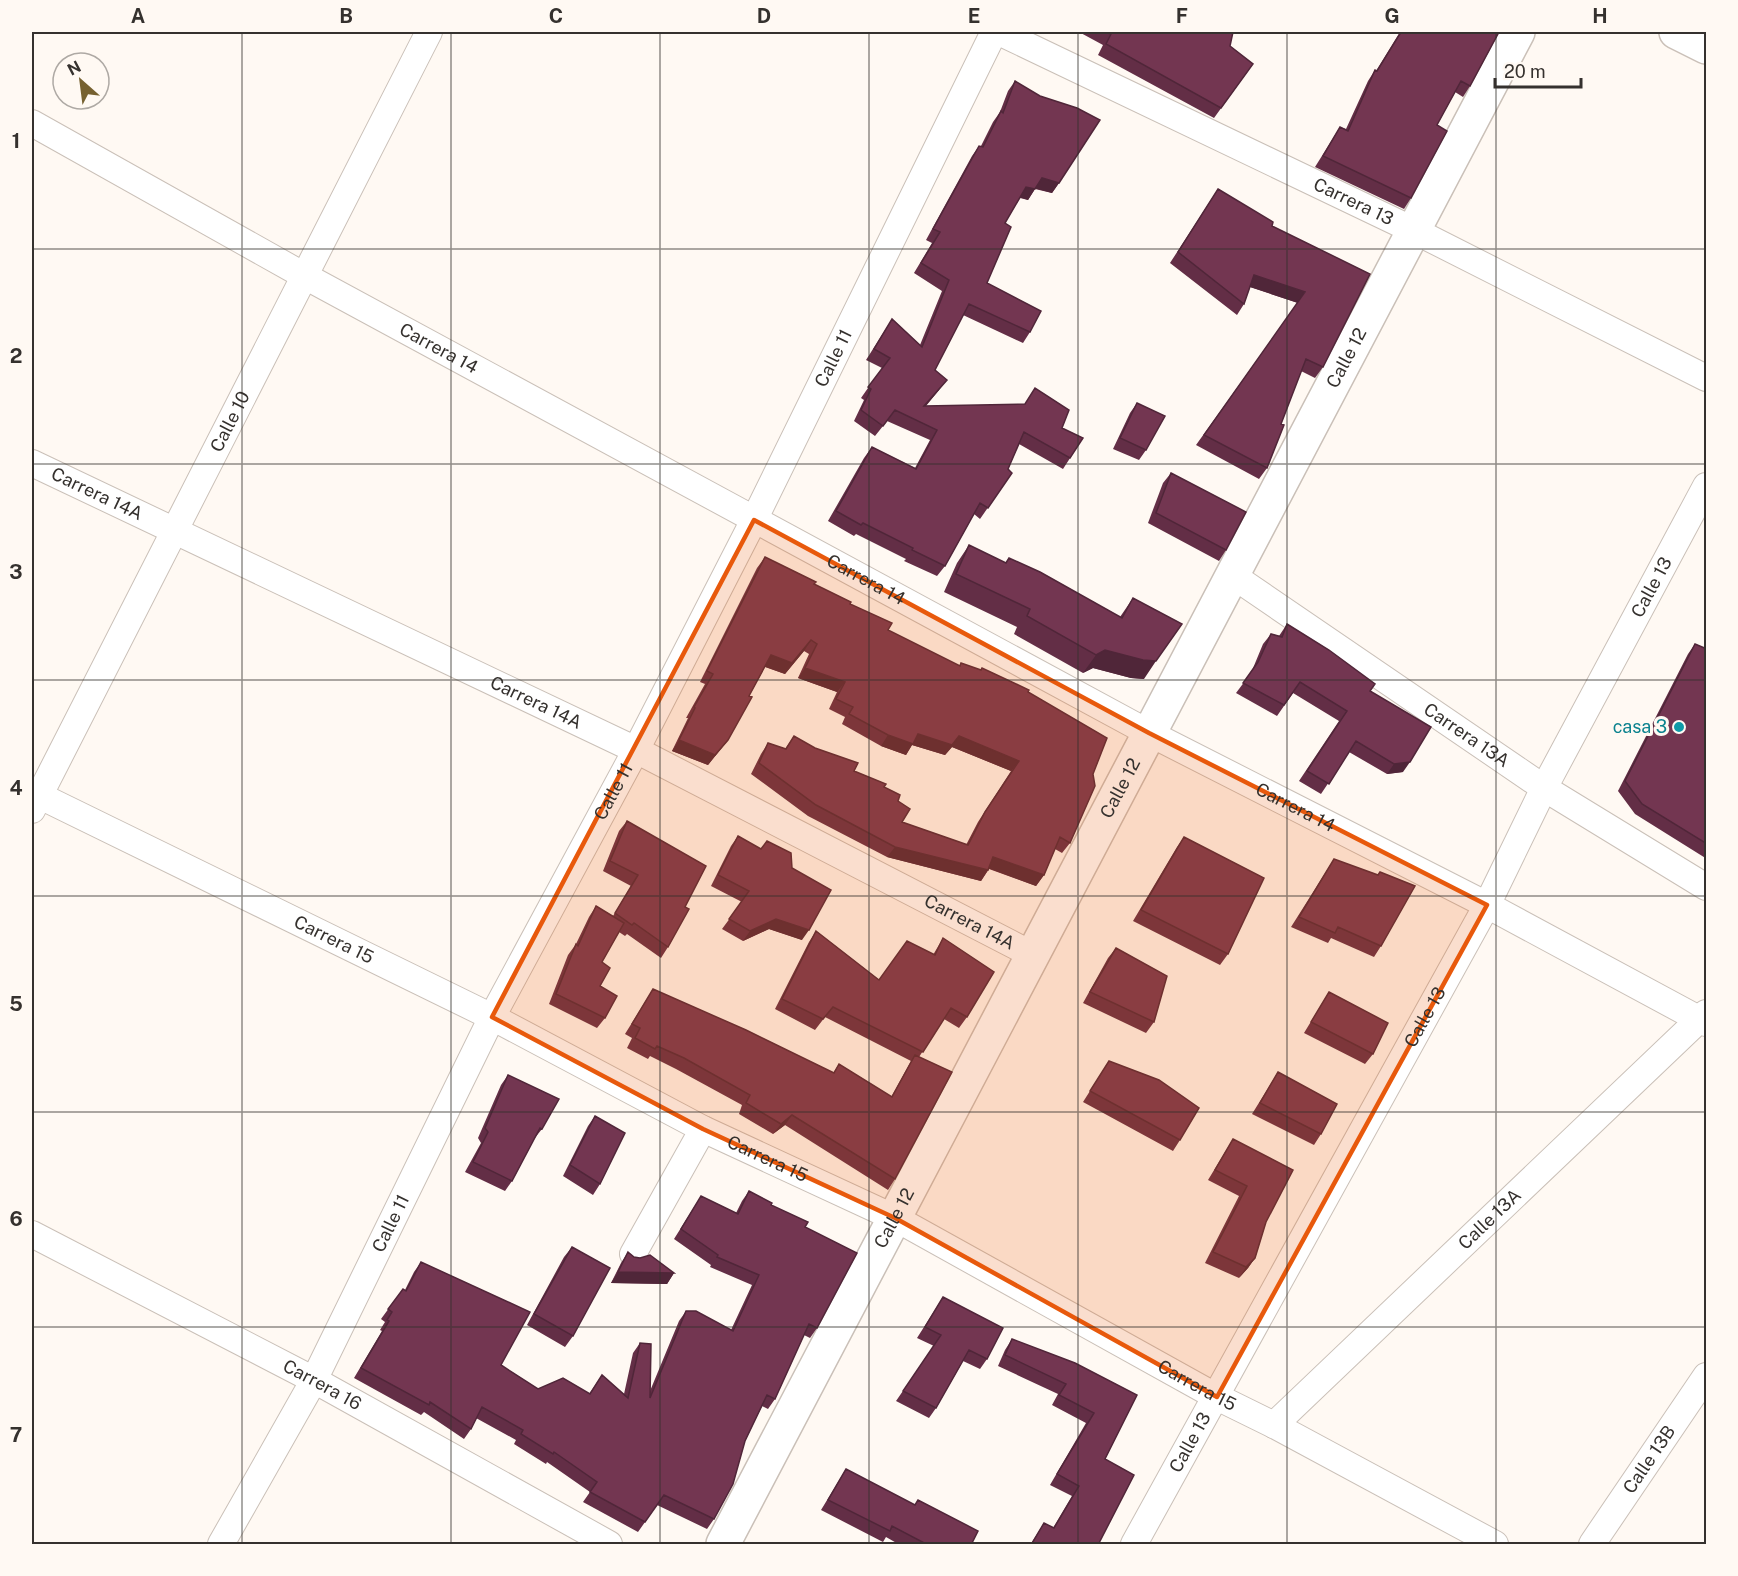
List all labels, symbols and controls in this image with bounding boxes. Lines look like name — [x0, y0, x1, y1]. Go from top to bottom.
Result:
text: A — [131, 4, 145, 28]
text: B — [339, 4, 353, 28]
text: C — [549, 4, 563, 28]
text: D — [757, 4, 771, 28]
text: E — [968, 4, 980, 28]
text: F — [1176, 4, 1188, 28]
text: G — [1384, 4, 1400, 28]
text: H — [1592, 4, 1608, 28]
north arrow — [51, 51, 111, 111]
scale bar — [1495, 51, 1580, 89]
text: N — [64, 57, 84, 80]
text: 20 m — [1504, 61, 1546, 82]
text: 1 — [12, 129, 20, 153]
street label: Carrera 13 — [1310, 173, 1397, 229]
street label: Carrera 14 — [396, 318, 482, 378]
street label: Calle 12 — [1322, 324, 1371, 391]
street label: Calle 11 — [810, 326, 856, 390]
text: 2 — [10, 344, 22, 368]
street label: Calle 10 — [206, 388, 254, 455]
street label: Carrera 14A — [48, 463, 147, 524]
street label: Carrera 14 — [823, 550, 909, 609]
street label: Calle 13 — [1627, 553, 1676, 621]
text: 3 — [9, 560, 23, 584]
street label: Carrera 14A — [487, 671, 586, 733]
street label: Carrera 13A — [1420, 698, 1514, 771]
place label: casa 3 — [1613, 716, 1667, 737]
marker: casa 3 — [1672, 720, 1686, 734]
street label: Calle 12 — [1096, 754, 1144, 822]
street label: Calle 11 — [589, 759, 637, 823]
text: 4 — [9, 776, 23, 800]
street label: Carrera 14 — [1252, 778, 1339, 836]
street label: Carrera 14A — [921, 890, 1019, 954]
street label: Carrera 15 — [291, 911, 377, 968]
street label: Calle 13 — [1400, 983, 1450, 1051]
text: 5 — [9, 992, 23, 1016]
street label: Carrera 15 — [724, 1131, 811, 1186]
street label: Calle 12 — [869, 1184, 918, 1252]
street label: Calle 13A — [1454, 1184, 1525, 1254]
street label: Calle 11 — [367, 1191, 413, 1255]
text: 6 — [9, 1207, 23, 1231]
street label: Carrera 16 — [280, 1355, 365, 1414]
street label: Carrera 15 — [1154, 1355, 1240, 1415]
street label: Calle 13 — [1165, 1408, 1215, 1476]
street label: Calle 13B — [1618, 1421, 1679, 1497]
text: 7 — [10, 1423, 22, 1447]

